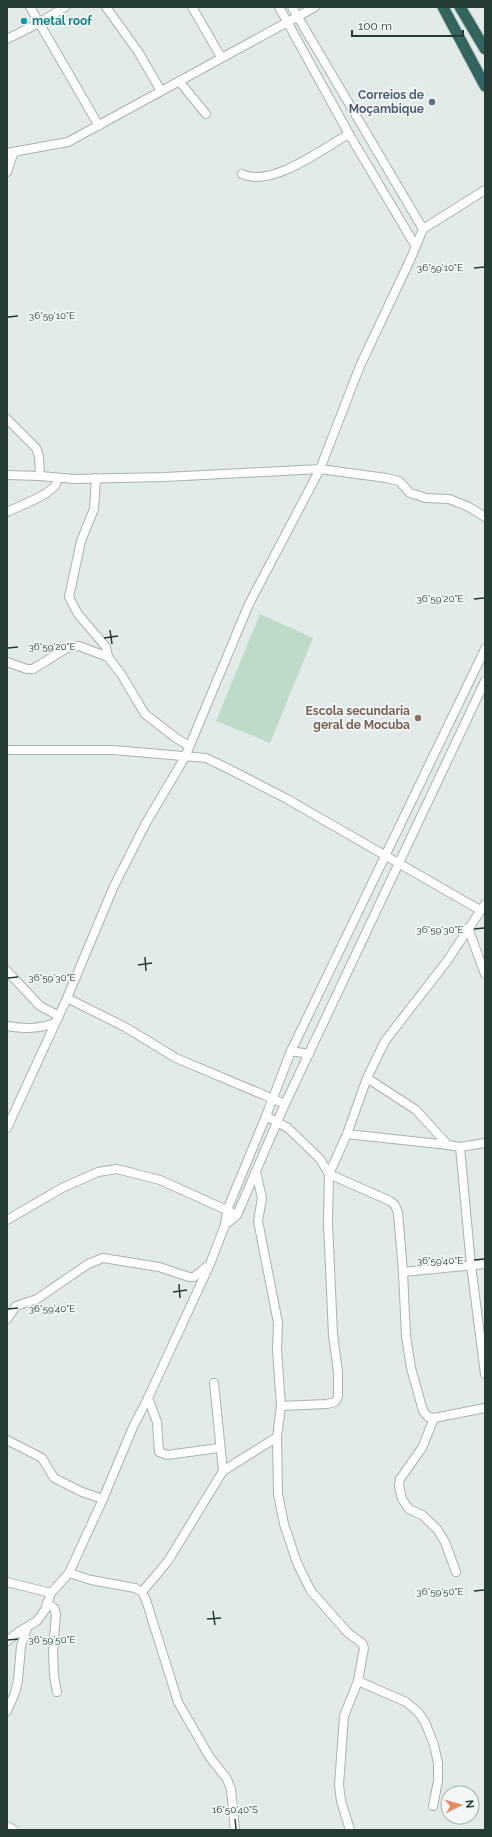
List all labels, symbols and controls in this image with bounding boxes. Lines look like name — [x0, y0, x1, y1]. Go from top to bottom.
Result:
scale bar — [352, 12, 463, 38]
place label: metal roof — [32, 14, 92, 28]
marker: metal roof — [19, 16, 29, 26]
text: 100 m — [358, 19, 392, 33]
place label: Correios de Moçambique — [349, 88, 424, 116]
marker: Correios de Moçambique — [427, 97, 437, 107]
text: 36°59'10"E — [417, 262, 463, 273]
text: 36°59'10"E — [29, 310, 75, 321]
text: 36°59'20"E — [416, 593, 464, 604]
text: 36°59'20"E — [28, 641, 76, 652]
place label: Escola secundaria geral de Mocuba — [306, 704, 410, 732]
marker: Escola secundaria geral de Mocuba — [413, 713, 423, 723]
text: 36°59'30"E — [416, 924, 464, 935]
text: 36°59'30"E — [28, 972, 76, 983]
text: 36°59'40"E — [417, 1255, 463, 1266]
text: 36°59'40"E — [29, 1303, 75, 1314]
text: 36°59'50"E — [416, 1586, 464, 1597]
text: 36°59'50"E — [28, 1634, 76, 1645]
north arrow — [440, 1785, 480, 1825]
text: N — [463, 1799, 476, 1809]
text: 16°50'40"S — [212, 1804, 258, 1815]

